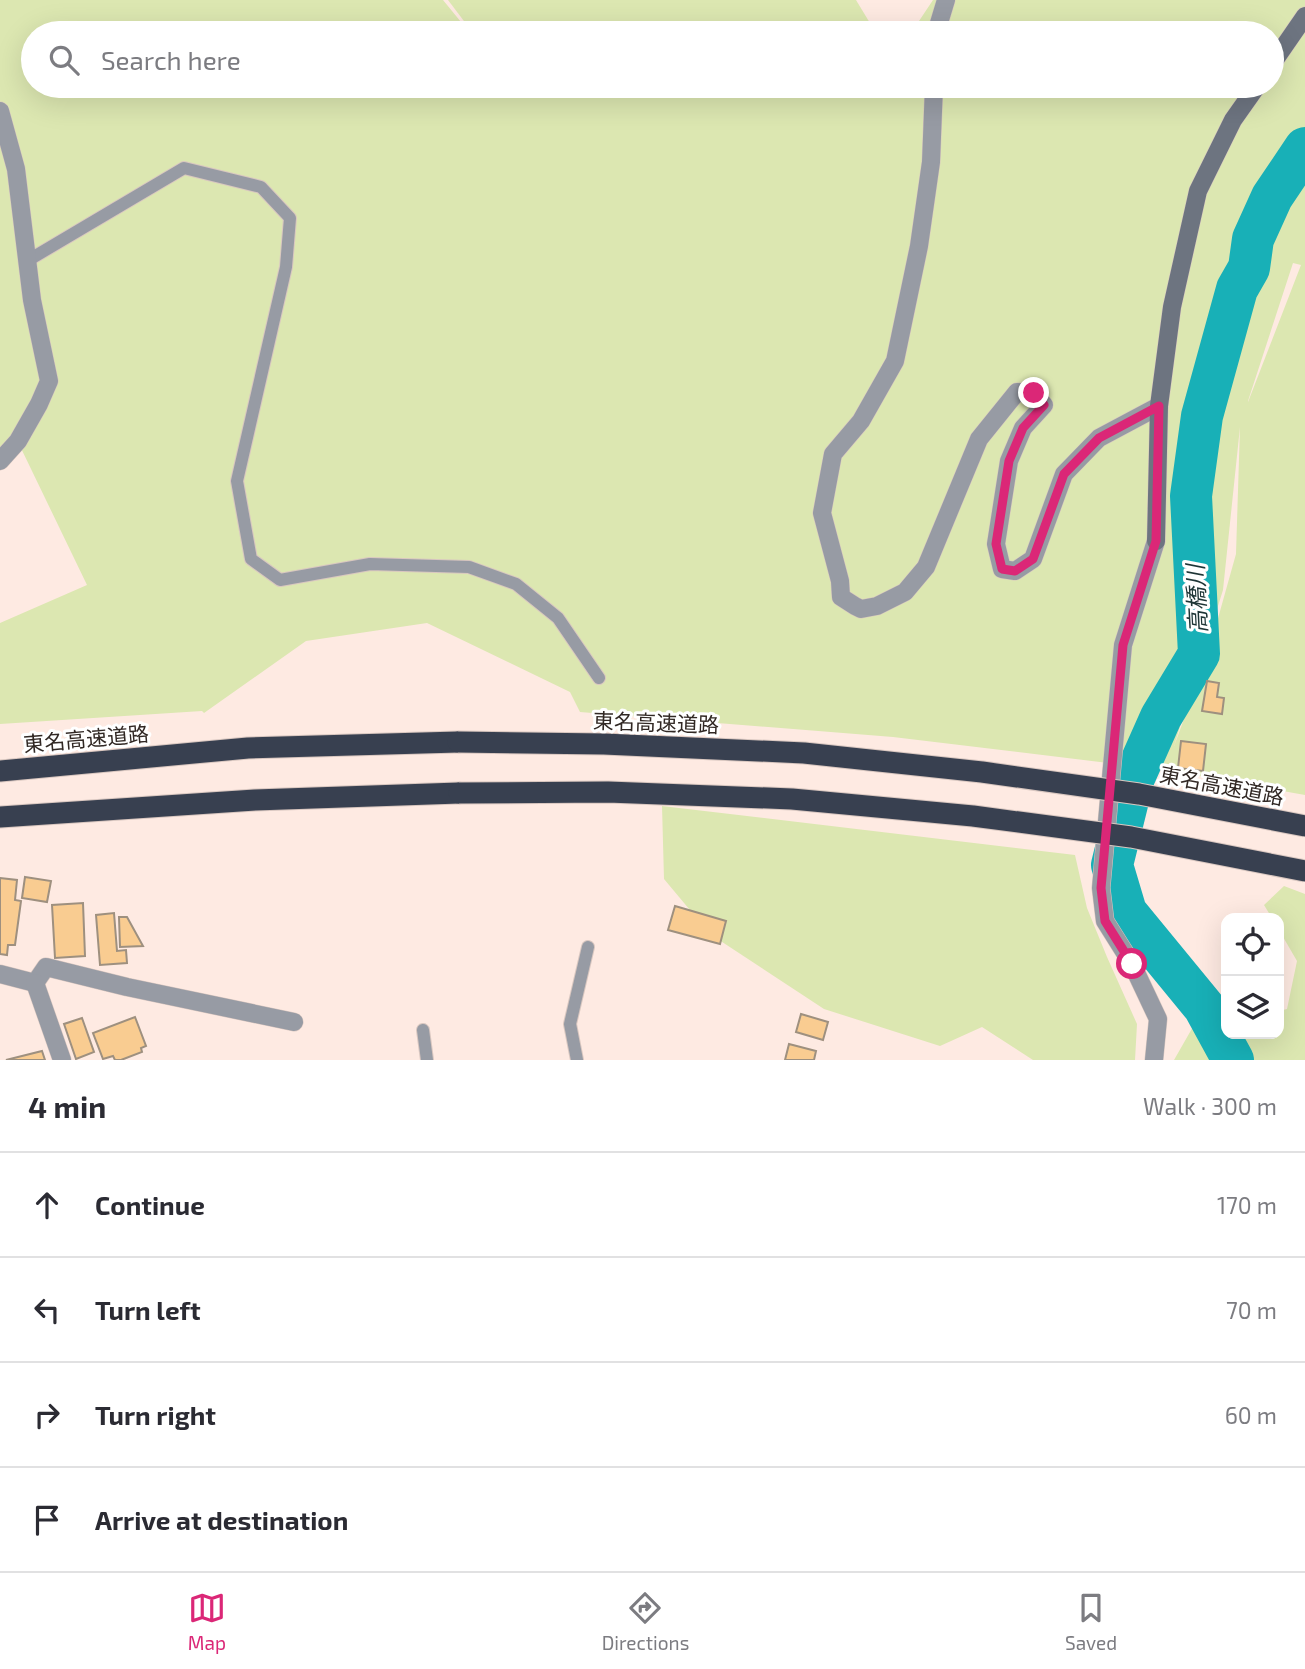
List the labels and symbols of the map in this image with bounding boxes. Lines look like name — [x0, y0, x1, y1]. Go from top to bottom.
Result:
route end — [1018, 377, 1049, 408]
water label: 高橋川 — [1180, 561, 1212, 634]
street label: 東名高速道路 — [593, 707, 719, 737]
street label: 東名高速道路 — [22, 720, 150, 756]
street label: 東名高速道路 — [1158, 761, 1286, 809]
route start — [1116, 948, 1147, 979]

